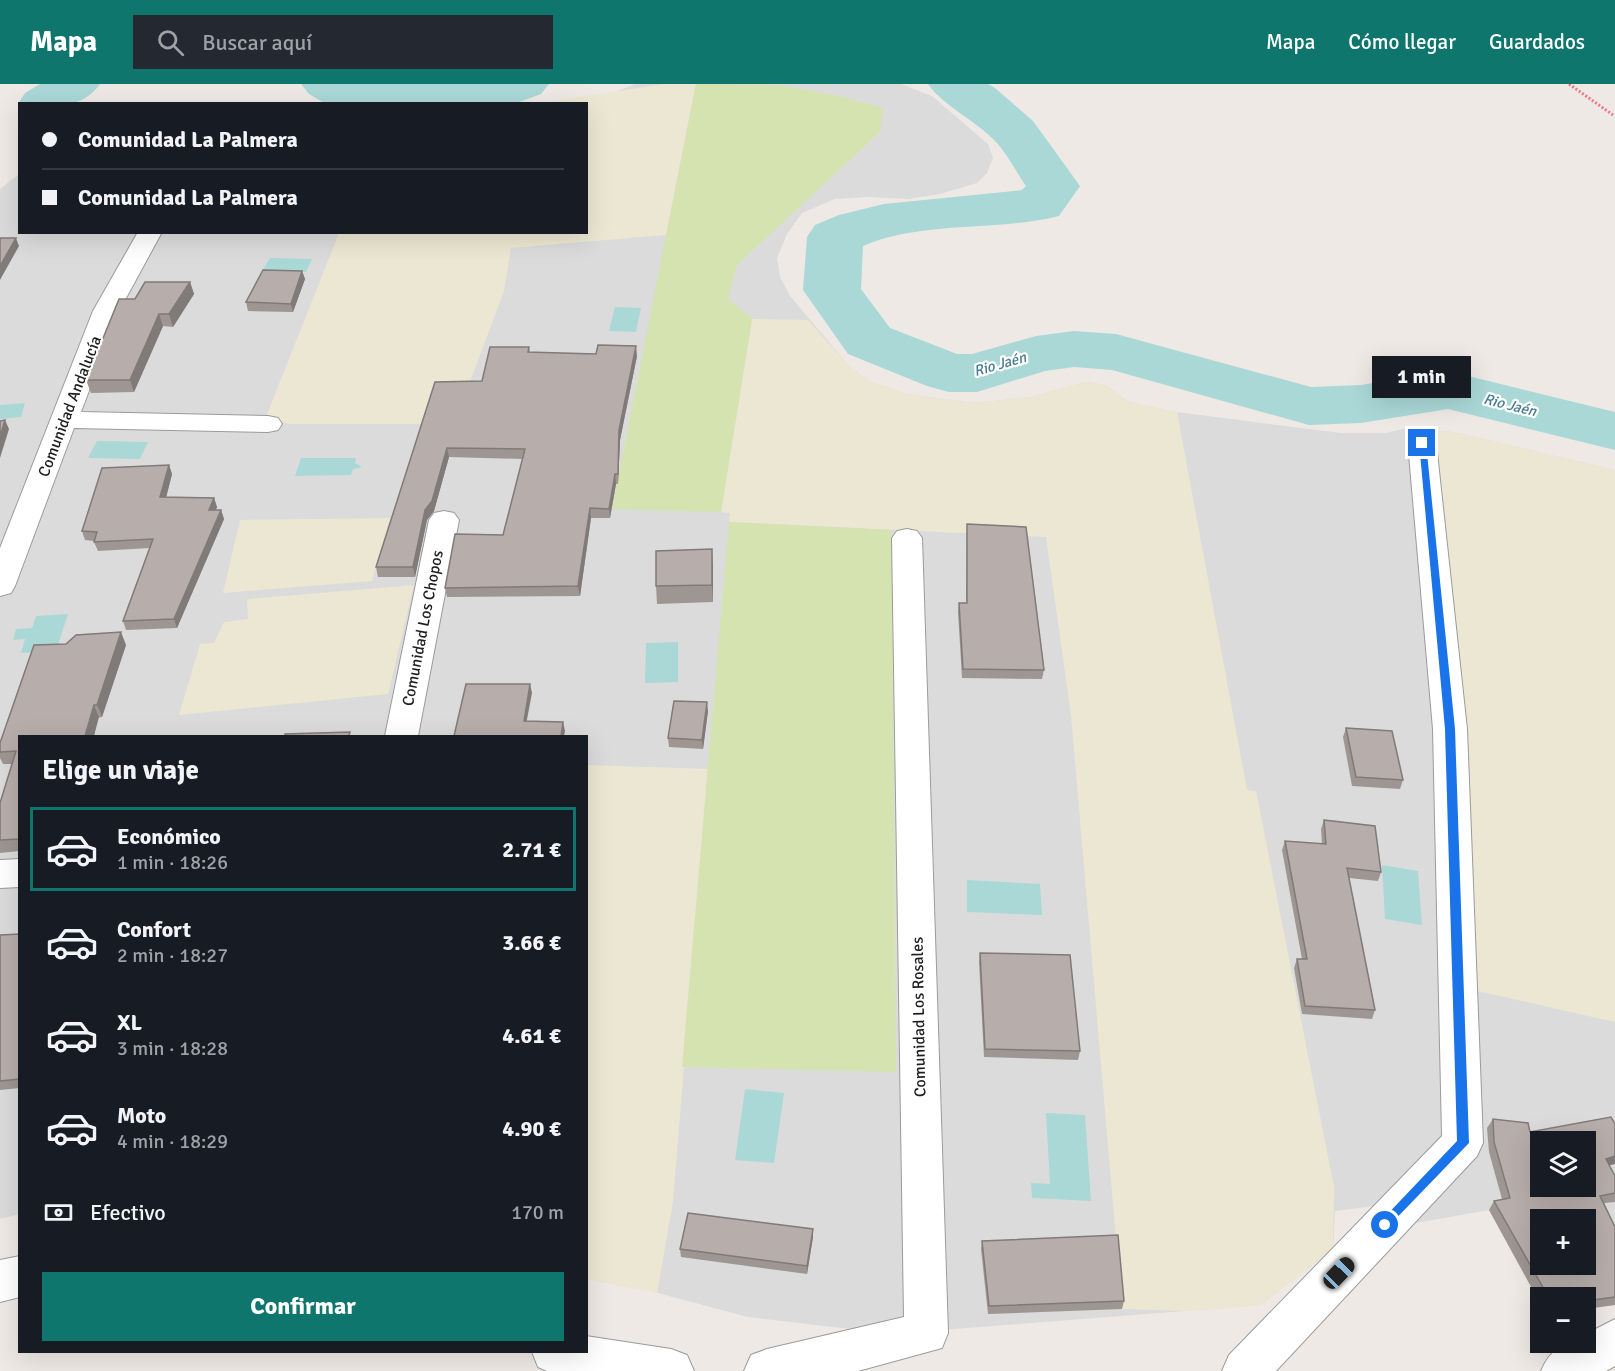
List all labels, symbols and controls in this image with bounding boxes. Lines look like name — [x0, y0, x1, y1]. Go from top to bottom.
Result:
search box — [133, 15, 553, 69]
text: Mapa — [30, 25, 97, 59]
icon: search — [154, 26, 187, 59]
text: Buscar aquí — [202, 29, 312, 56]
text: Mapa — [1266, 29, 1315, 55]
text: Cómo llegar — [1348, 29, 1456, 55]
text: Guardados — [1489, 29, 1585, 55]
text: Comunidad La Palmera — [78, 126, 298, 153]
text: Comunidad La Palmera — [78, 184, 298, 211]
street label: Comunidad Andalucía — [34, 333, 106, 480]
water label: Rio Jaén — [972, 348, 1029, 380]
callout: 1 min — [1372, 356, 1472, 398]
text: 1 min — [1397, 364, 1446, 389]
water label: Rio Jaén — [1482, 390, 1539, 420]
route end — [1408, 429, 1435, 456]
street label: Comunidad Los Chopos — [398, 549, 448, 708]
text: Elige un viaje — [42, 754, 199, 787]
icon: car — [45, 822, 99, 876]
text: Económico — [117, 823, 221, 850]
text: 2.71 € — [502, 836, 561, 863]
text: 1 min · 18:26 — [117, 850, 228, 875]
icon: car — [45, 915, 99, 969]
text: Confort — [117, 916, 191, 943]
text: 3.66 € — [502, 929, 561, 956]
street label: Comunidad Los Rosales — [908, 937, 930, 1097]
text: 2 min · 18:27 — [117, 943, 228, 968]
icon: car — [45, 1008, 99, 1062]
text: XL — [117, 1009, 142, 1036]
text: 4.61 € — [502, 1022, 561, 1049]
text: 3 min · 18:28 — [117, 1036, 228, 1061]
icon: car — [45, 1101, 99, 1155]
text: Moto — [117, 1102, 166, 1129]
text: 4.90 € — [502, 1115, 561, 1142]
text: 4 min · 18:29 — [117, 1129, 228, 1154]
map controls — [1530, 1131, 1596, 1353]
button: layers — [1530, 1131, 1596, 1197]
icon: cash — [42, 1196, 75, 1229]
text: Efectivo — [90, 1199, 166, 1226]
text: 170 m — [511, 1200, 564, 1225]
button: + — [1530, 1209, 1596, 1275]
route start — [1371, 1211, 1398, 1238]
car — [1320, 1254, 1358, 1292]
button: Confirmar — [42, 1272, 564, 1341]
button: − — [1530, 1287, 1596, 1353]

